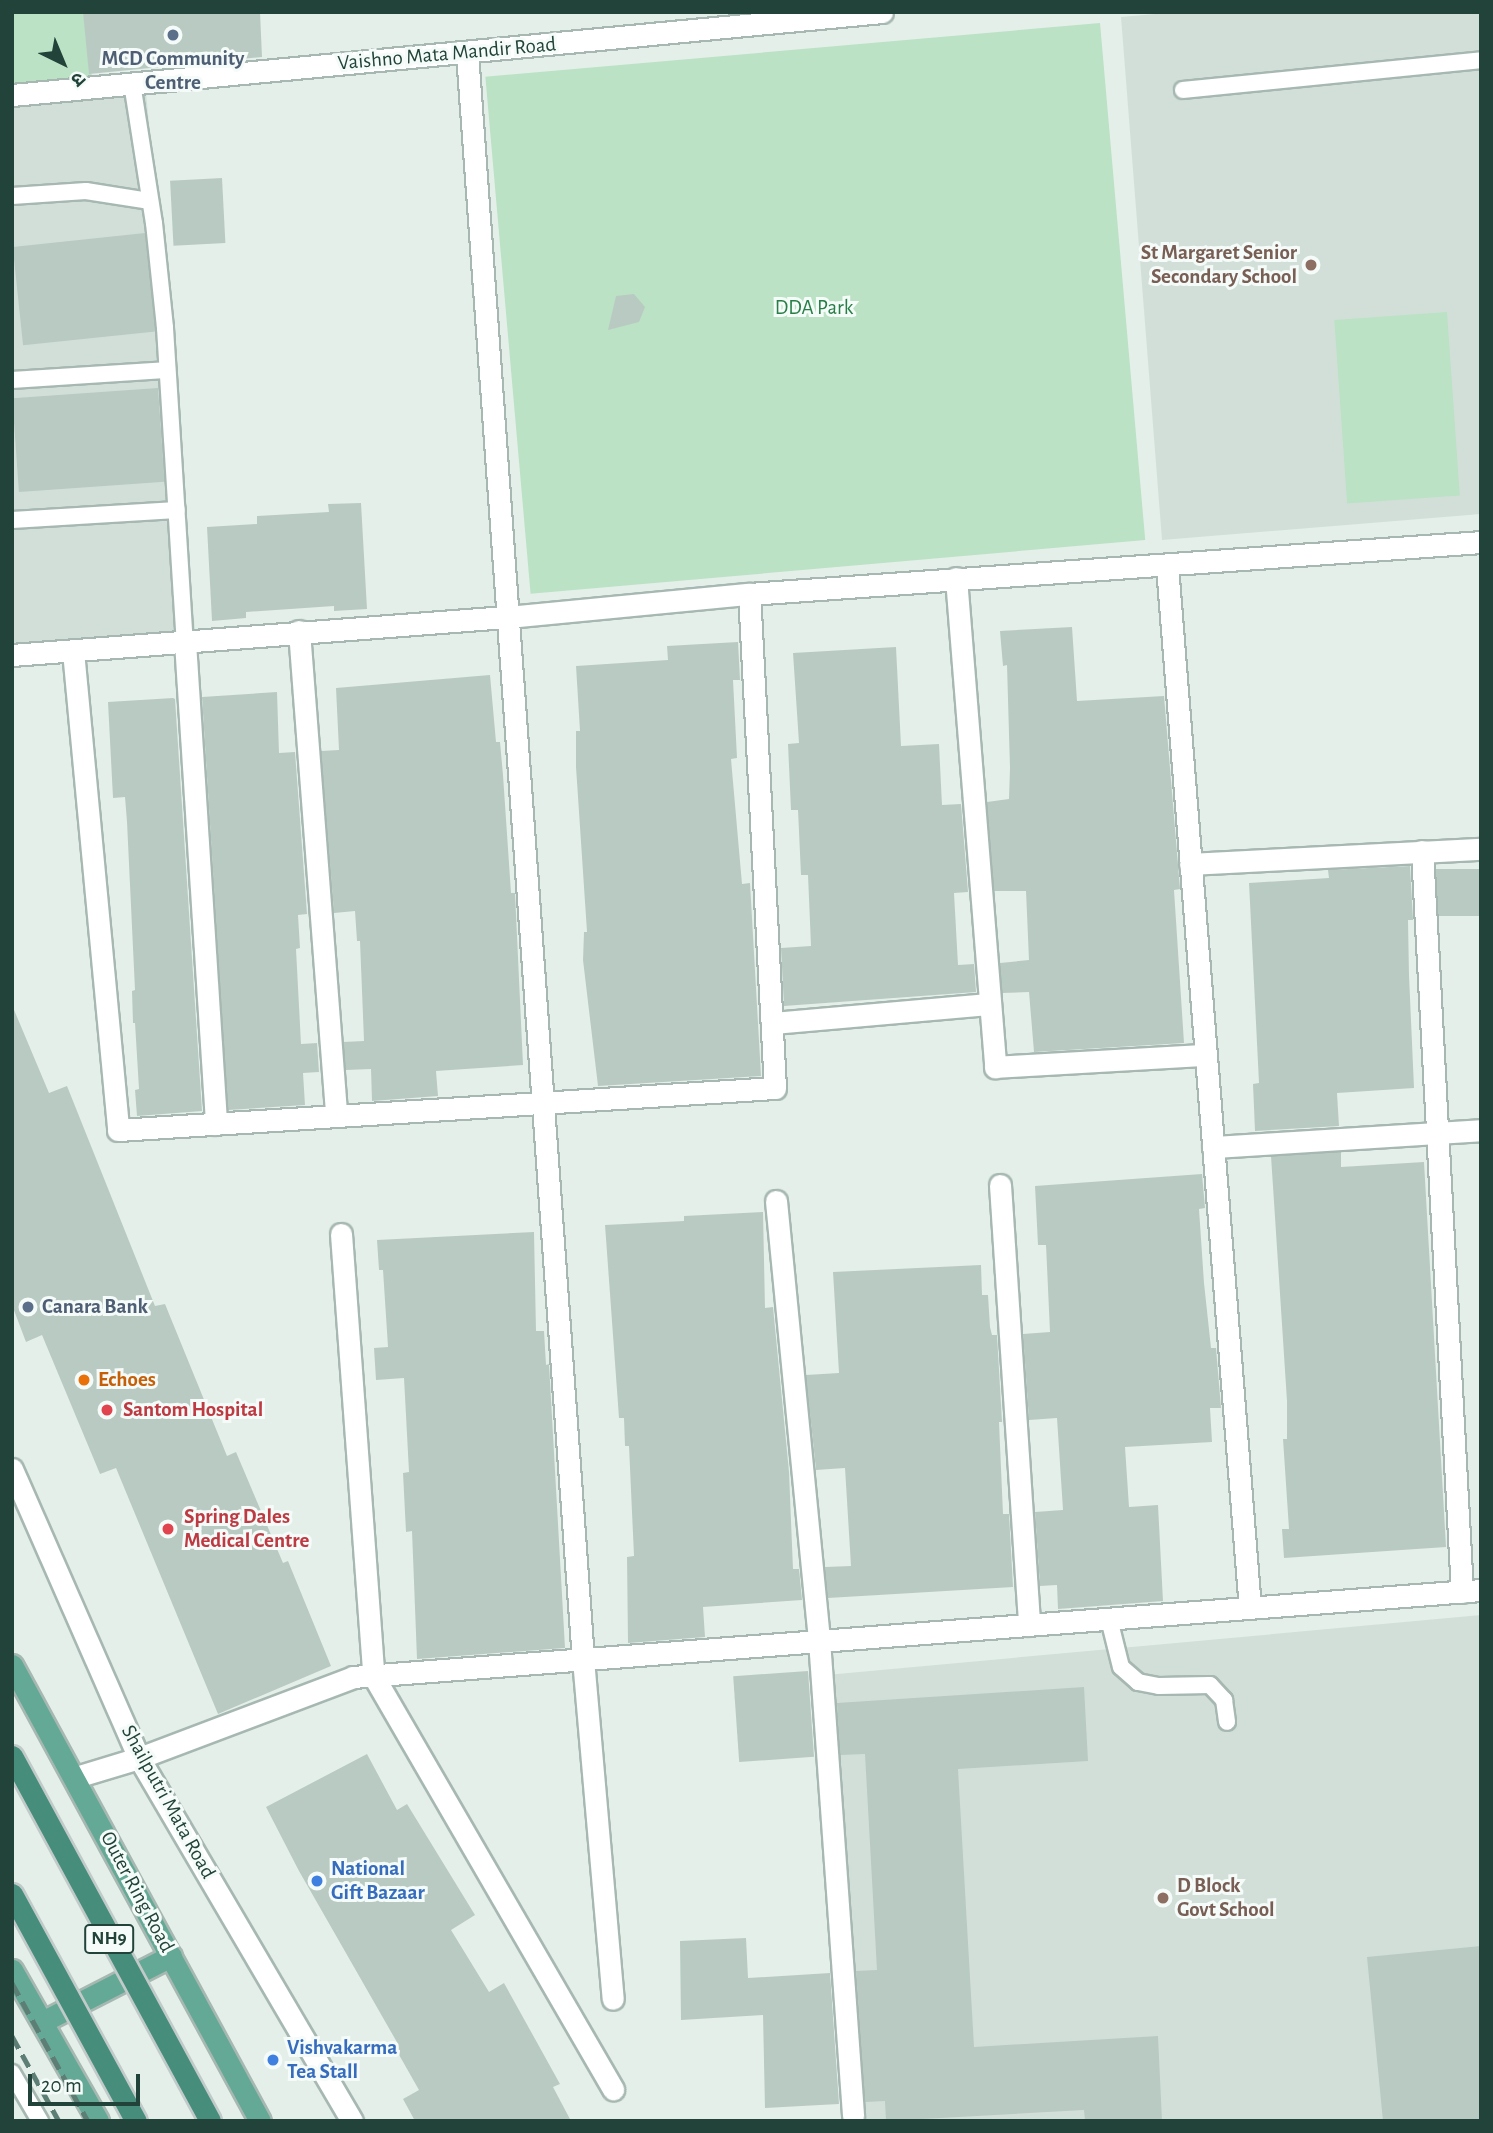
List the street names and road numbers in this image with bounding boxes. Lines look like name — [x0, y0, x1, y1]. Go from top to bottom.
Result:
street label: Vaishno Mata Mandir Road — [337, 32, 557, 76]
street label: Shailputri Mata Road — [115, 1721, 221, 1883]
street label: Outer Ring Road — [95, 1827, 179, 1957]
road number: NH9 — [83, 1924, 135, 1954]

